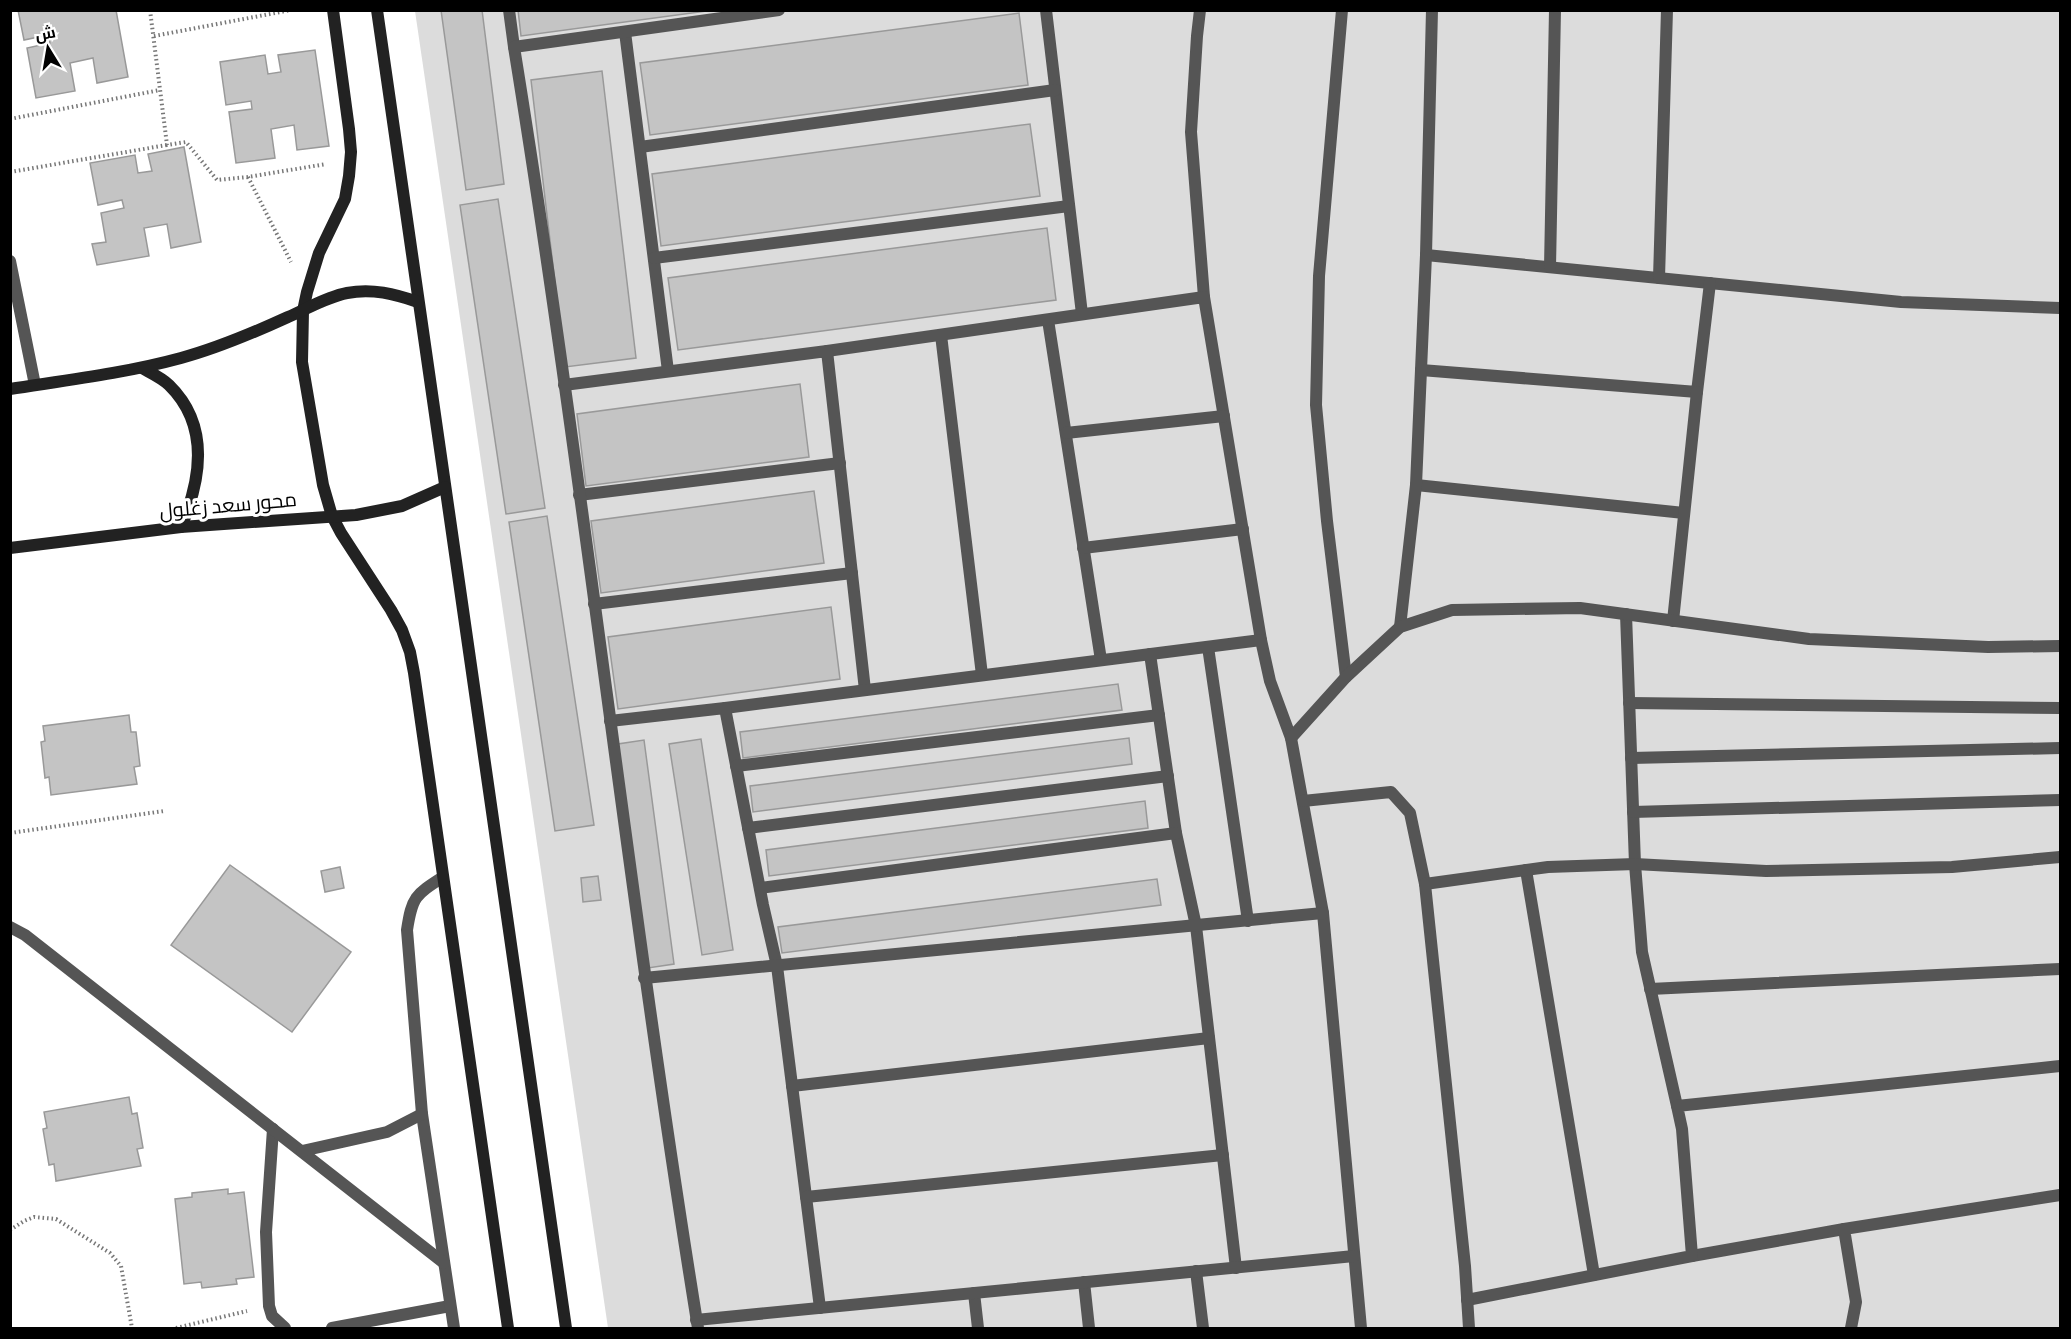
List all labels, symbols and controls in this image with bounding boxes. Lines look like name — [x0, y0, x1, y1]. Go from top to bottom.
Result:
north arrow — [18, 18, 78, 78]
text: ش — [33, 22, 57, 45]
street label: محور سعد زغلول — [158, 486, 298, 524]

